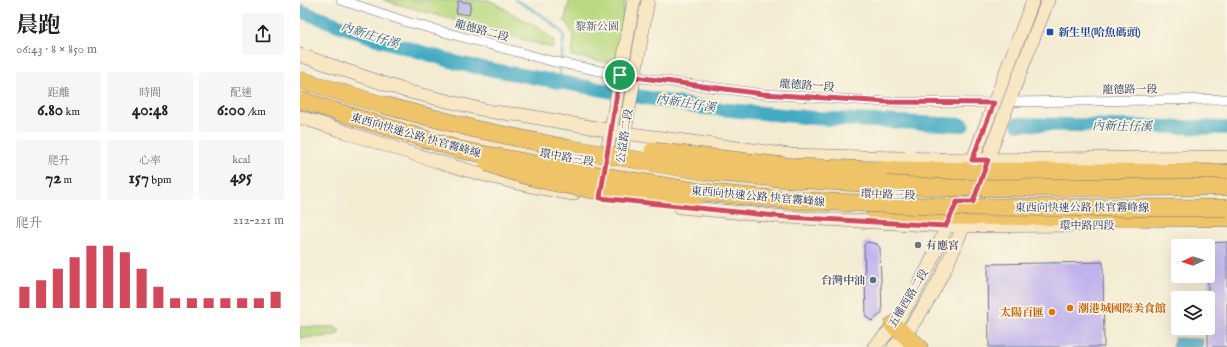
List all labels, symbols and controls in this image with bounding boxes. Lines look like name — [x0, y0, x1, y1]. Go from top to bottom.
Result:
text: 晨跑 — [16, 12, 60, 40]
button: share — [242, 13, 284, 55]
street label: 龍德路二段 — [453, 17, 510, 45]
water label: 內新庄仔溪 — [339, 19, 403, 52]
park label: 黎新公園 — [575, 20, 619, 34]
place label: 新生里(哈魚碼頭) — [1058, 26, 1141, 40]
marker: 新生里(哈魚碼頭) — [1045, 27, 1055, 37]
text: 06:43 · 8 × 850 m — [16, 41, 97, 58]
pin — [603, 58, 637, 92]
icon: arrive — [609, 64, 631, 86]
street label: 龍德路一段 — [779, 77, 835, 95]
street label: 龍德路一段 — [1102, 83, 1158, 97]
text: 距離 — [48, 86, 70, 100]
text: 時間 — [139, 86, 161, 100]
text: 配速 — [230, 86, 252, 100]
water label: 內新庄仔溪 — [655, 91, 719, 116]
text: 6.80 — [37, 100, 63, 121]
text: 40:48 — [132, 100, 168, 121]
text: 6:00 — [217, 100, 245, 121]
text: km — [63, 105, 80, 119]
text: /km — [245, 105, 266, 119]
street label: 公益路二段 — [614, 108, 636, 164]
street label: 東西向快速公路 快官霧峰線 — [349, 111, 482, 161]
water label: 內新庄仔溪 — [1092, 118, 1154, 135]
street label: 環中路三段 — [539, 146, 595, 170]
text: kcal — [232, 153, 251, 167]
text: 爬升 — [48, 154, 70, 168]
text: 心率 — [139, 154, 161, 168]
text: 495 — [230, 167, 252, 188]
text: 72 — [45, 168, 61, 189]
text: 157 — [128, 168, 149, 189]
text: m — [61, 173, 72, 187]
text: bpm — [149, 173, 172, 187]
street label: 東西向快速公路 快官霧峰線 — [690, 184, 825, 210]
street label: 環中路三段 — [860, 187, 916, 203]
street label: 東西向快速公路 快官霧峰線 — [1015, 201, 1149, 215]
text: 212–221 m — [233, 212, 284, 229]
text: 爬升 — [16, 215, 42, 232]
street label: 環中路四段 — [1060, 219, 1115, 233]
place label: 有應宮 — [926, 239, 959, 253]
north arrow — [1171, 239, 1215, 283]
map controls — [1171, 239, 1215, 335]
marker: 有應宮 — [913, 240, 923, 250]
street label: 五權西路二段 — [886, 267, 932, 330]
place label: 台灣中油 — [821, 274, 865, 288]
marker: 台灣中油 — [868, 275, 878, 285]
button: layers — [1171, 291, 1215, 335]
place label: 潮港城國際美食館 — [1078, 302, 1166, 316]
marker: 潮港城國際美食館 — [1065, 303, 1075, 313]
place label: 太陽百匯 — [1000, 306, 1044, 320]
marker: 太陽百匯 — [1047, 307, 1057, 317]

